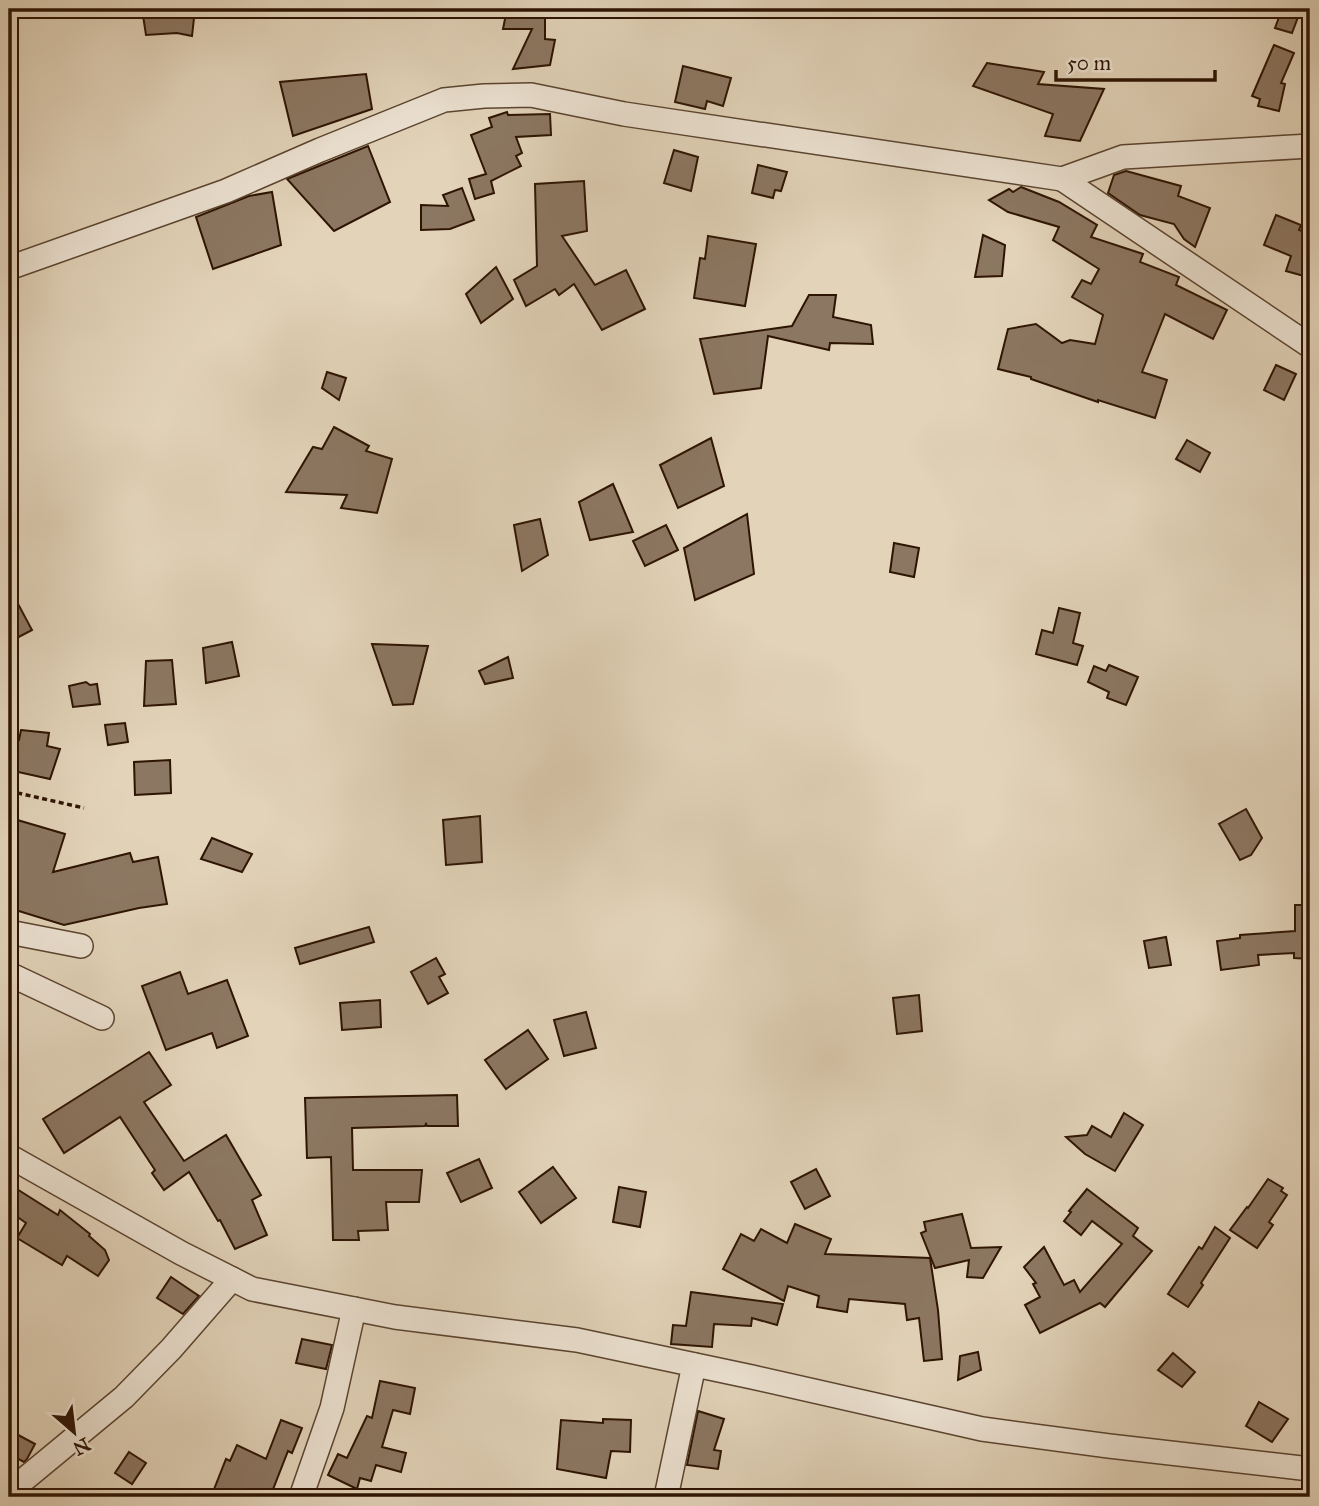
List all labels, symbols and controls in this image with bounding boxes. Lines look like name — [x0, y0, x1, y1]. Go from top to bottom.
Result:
scale bar — [1056, 38, 1216, 82]
text: 50 m — [1067, 50, 1112, 76]
north arrow — [38, 1398, 108, 1468]
text: N — [69, 1433, 94, 1461]

